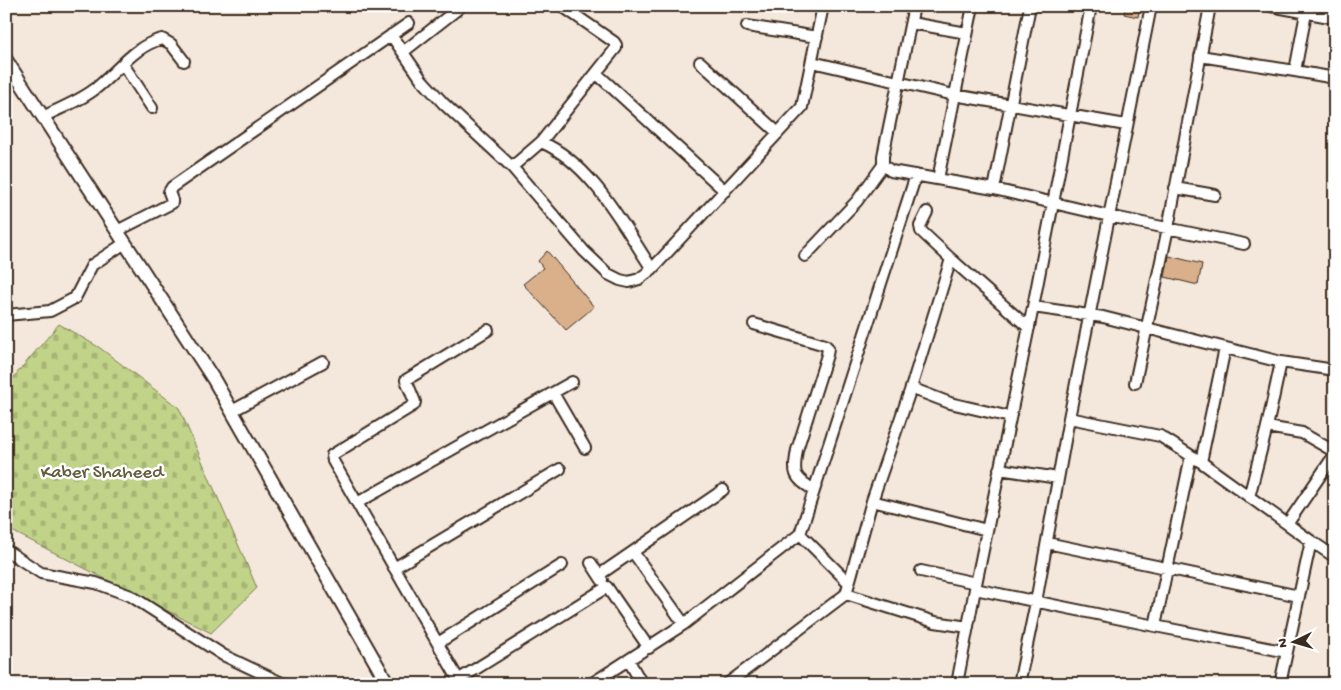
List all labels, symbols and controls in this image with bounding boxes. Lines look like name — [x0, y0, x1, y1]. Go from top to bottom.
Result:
park label: Kaber Shaheed — [41, 462, 165, 485]
north arrow — [1268, 618, 1318, 668]
text: N — [1275, 638, 1292, 648]

